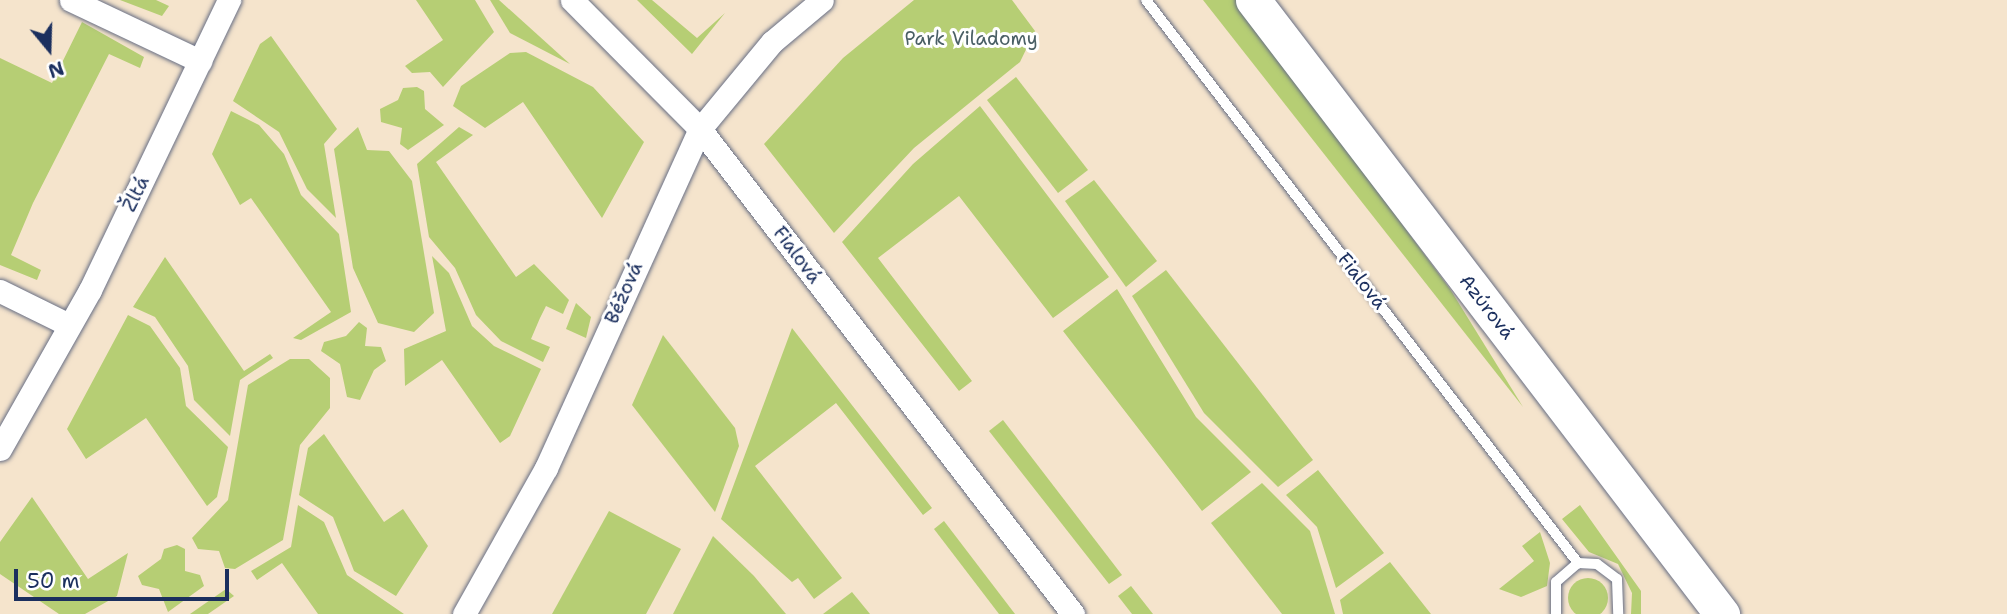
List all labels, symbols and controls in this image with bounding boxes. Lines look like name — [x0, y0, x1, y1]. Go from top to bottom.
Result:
north arrow — [14, 14, 84, 84]
park label: Park Viladomy — [904, 28, 1038, 50]
text: N — [45, 55, 67, 84]
street label: Žltá — [118, 173, 154, 215]
street label: Fialová — [768, 222, 826, 288]
street label: Fialová — [1333, 248, 1391, 314]
street label: Béžová — [600, 259, 648, 327]
street label: Azúrová — [1455, 270, 1519, 344]
scale bar — [18, 554, 233, 598]
text: 50 m — [27, 567, 80, 595]

